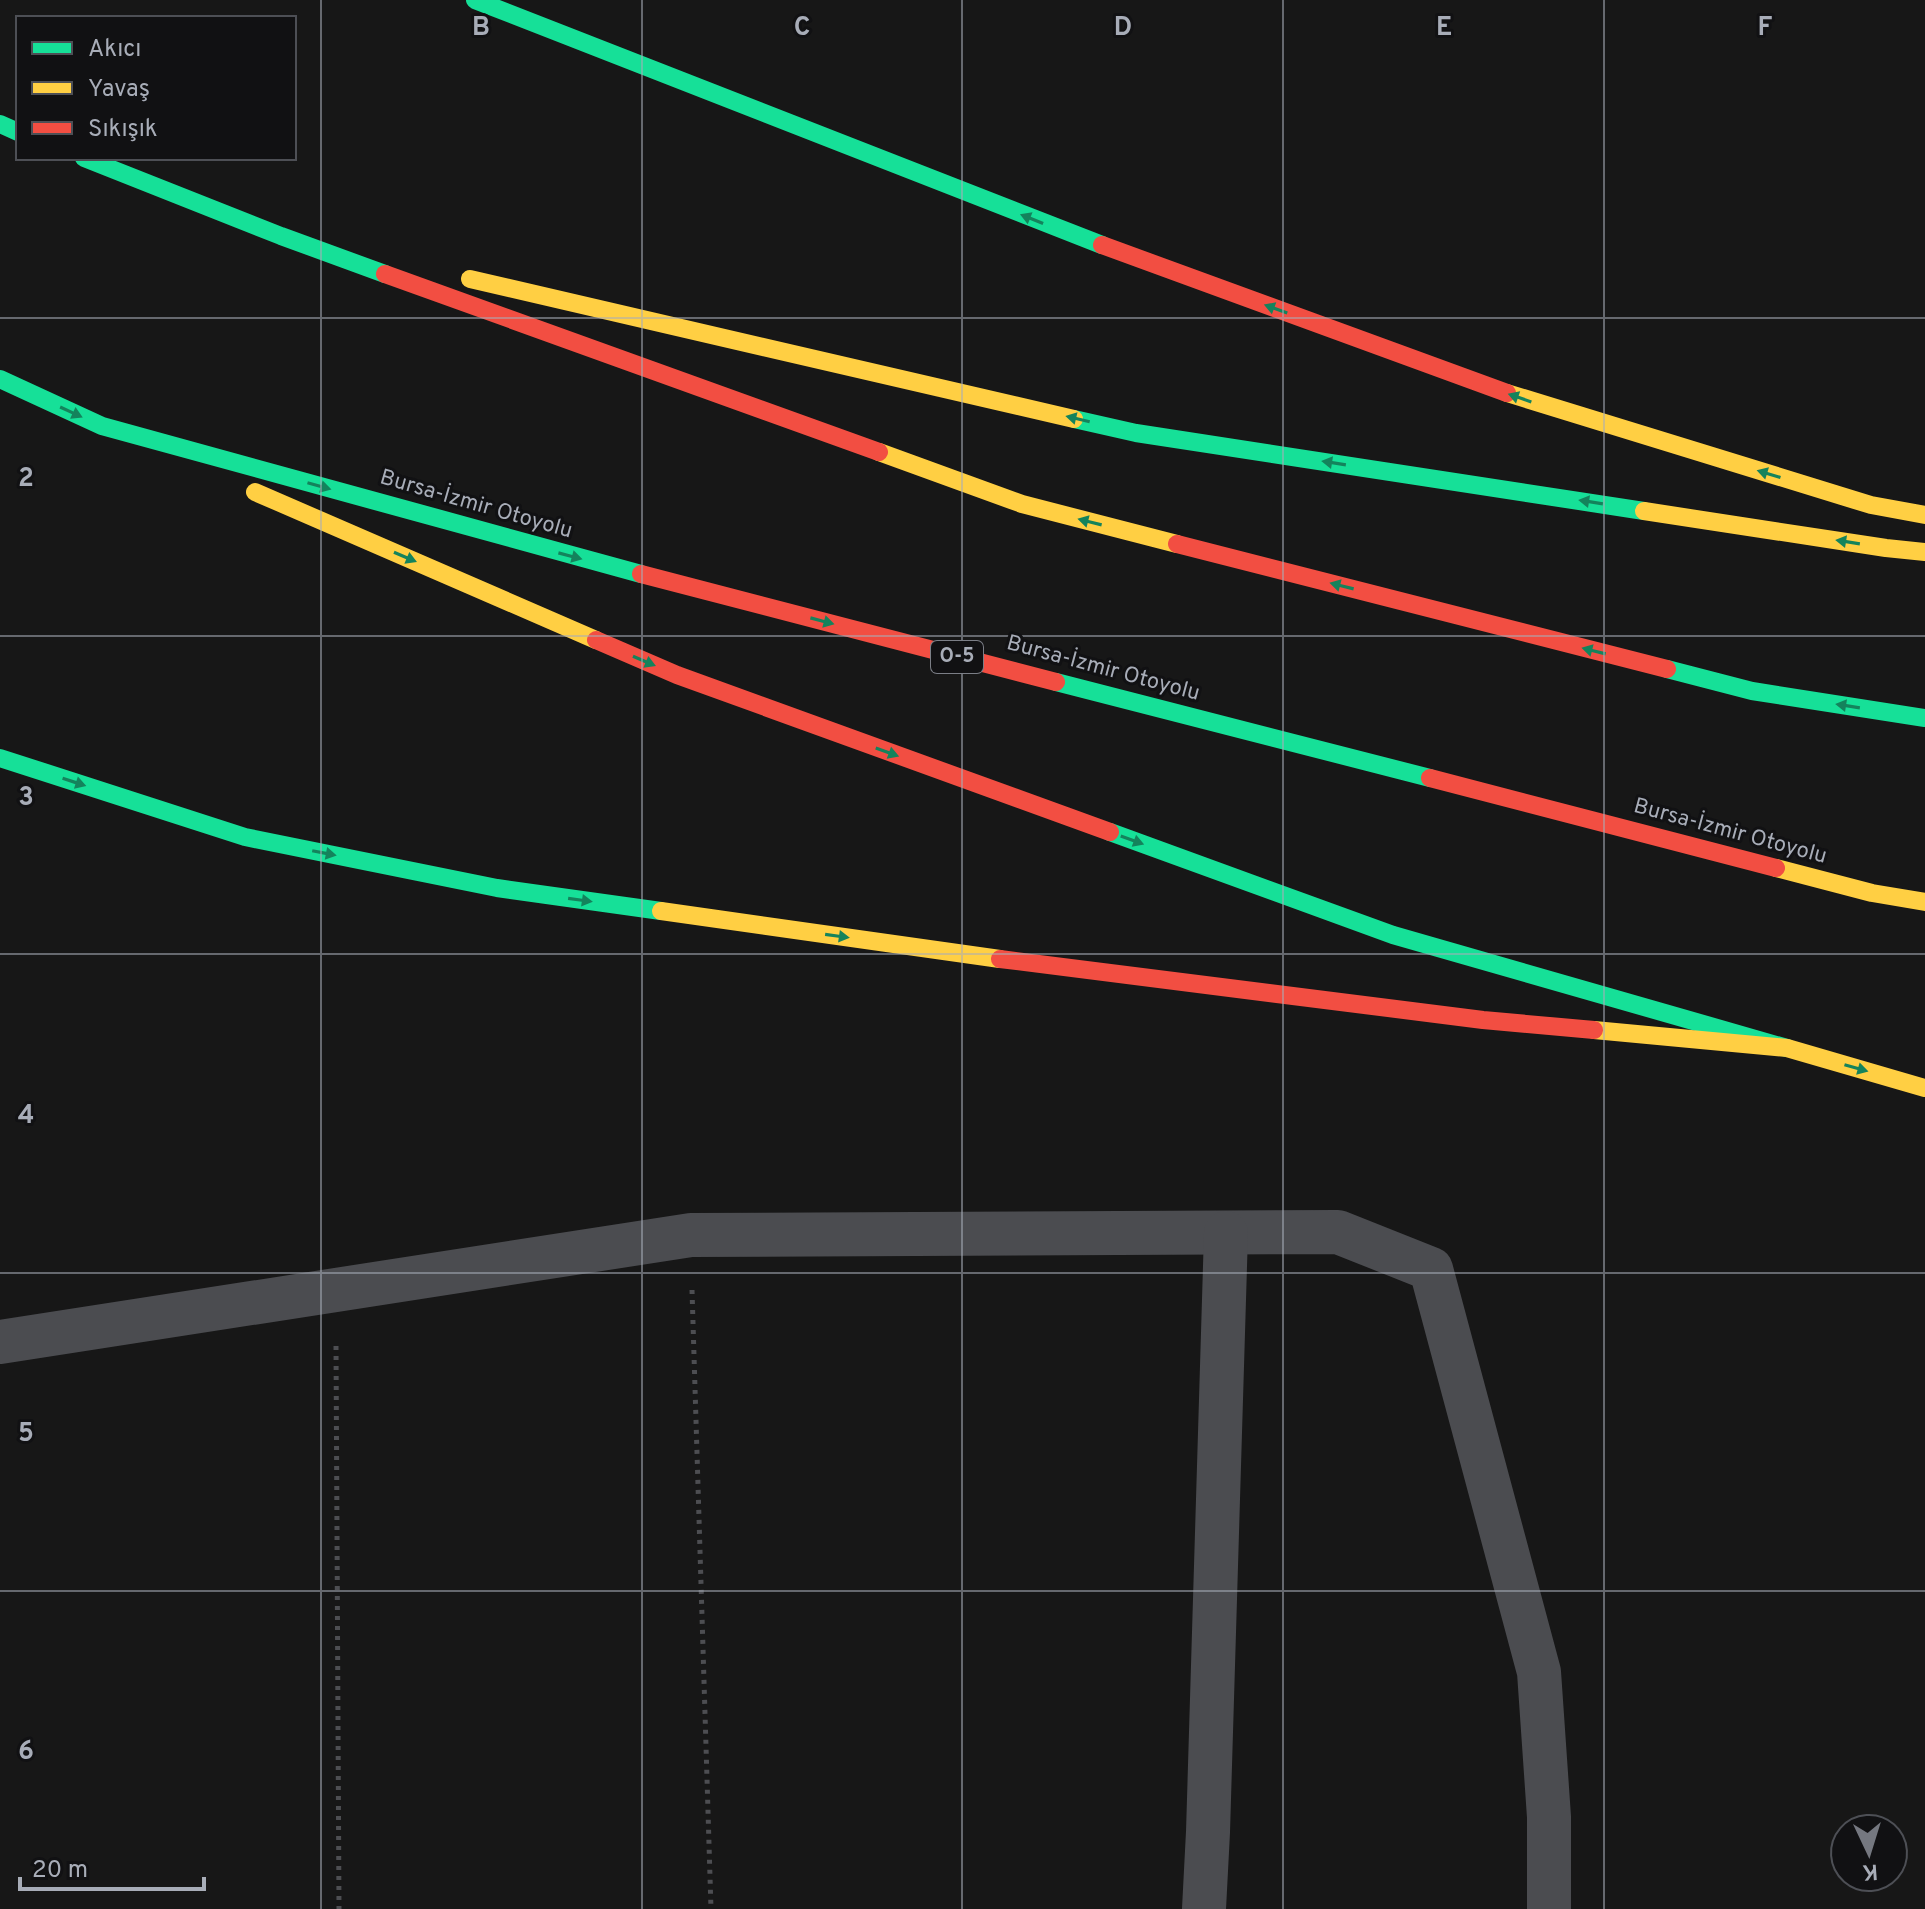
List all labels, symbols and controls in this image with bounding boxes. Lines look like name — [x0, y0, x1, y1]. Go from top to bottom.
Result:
text: B — [472, 12, 490, 45]
text: C — [794, 12, 810, 45]
text: D — [1114, 12, 1132, 45]
text: E — [1436, 12, 1452, 45]
text: F — [1758, 12, 1773, 45]
legend — [16, 16, 296, 160]
text: Akıcı — [88, 35, 141, 65]
text: Yavaş — [88, 75, 150, 105]
text: Sıkışık — [88, 115, 158, 145]
one-way arrow — [1020, 212, 1044, 225]
one-way arrow — [1263, 302, 1287, 315]
one-way arrow — [1508, 392, 1532, 404]
one-way arrow — [59, 405, 83, 418]
one-way arrow — [1065, 412, 1090, 425]
one-way arrow — [1321, 456, 1346, 469]
text: 2 — [18, 463, 34, 496]
street label: Bursa-İzmir Otoyolu — [377, 463, 576, 545]
one-way arrow — [1756, 467, 1780, 480]
one-way arrow — [307, 481, 332, 493]
one-way arrow — [1578, 496, 1603, 508]
one-way arrow — [1078, 515, 1103, 527]
one-way arrow — [1835, 535, 1860, 548]
one-way arrow — [558, 550, 582, 563]
one-way arrow — [393, 551, 417, 564]
one-way arrow — [1330, 580, 1355, 592]
one-way arrow — [809, 616, 834, 628]
street label: Bursa-İzmir Otoyolu — [1003, 628, 1203, 708]
road number: O-5 — [931, 641, 983, 673]
one-way arrow — [1582, 644, 1607, 656]
one-way arrow — [632, 654, 656, 667]
one-way arrow — [1835, 700, 1860, 712]
one-way arrow — [875, 746, 899, 758]
one-way arrow — [63, 776, 87, 789]
text: 3 — [18, 782, 34, 815]
street label: Bursa-İzmir Otoyolu — [1630, 791, 1830, 871]
one-way arrow — [1120, 835, 1144, 847]
one-way arrow — [312, 847, 337, 860]
one-way arrow — [568, 894, 593, 907]
one-way arrow — [825, 930, 850, 943]
one-way arrow — [1844, 1062, 1868, 1075]
text: 4 — [18, 1100, 34, 1133]
text: 5 — [18, 1418, 34, 1451]
text: 6 — [18, 1736, 34, 1769]
north arrow — [1829, 1813, 1909, 1893]
scale bar — [20, 1841, 204, 1891]
text: 20 m — [32, 1856, 88, 1886]
text: K — [1862, 1856, 1879, 1884]

